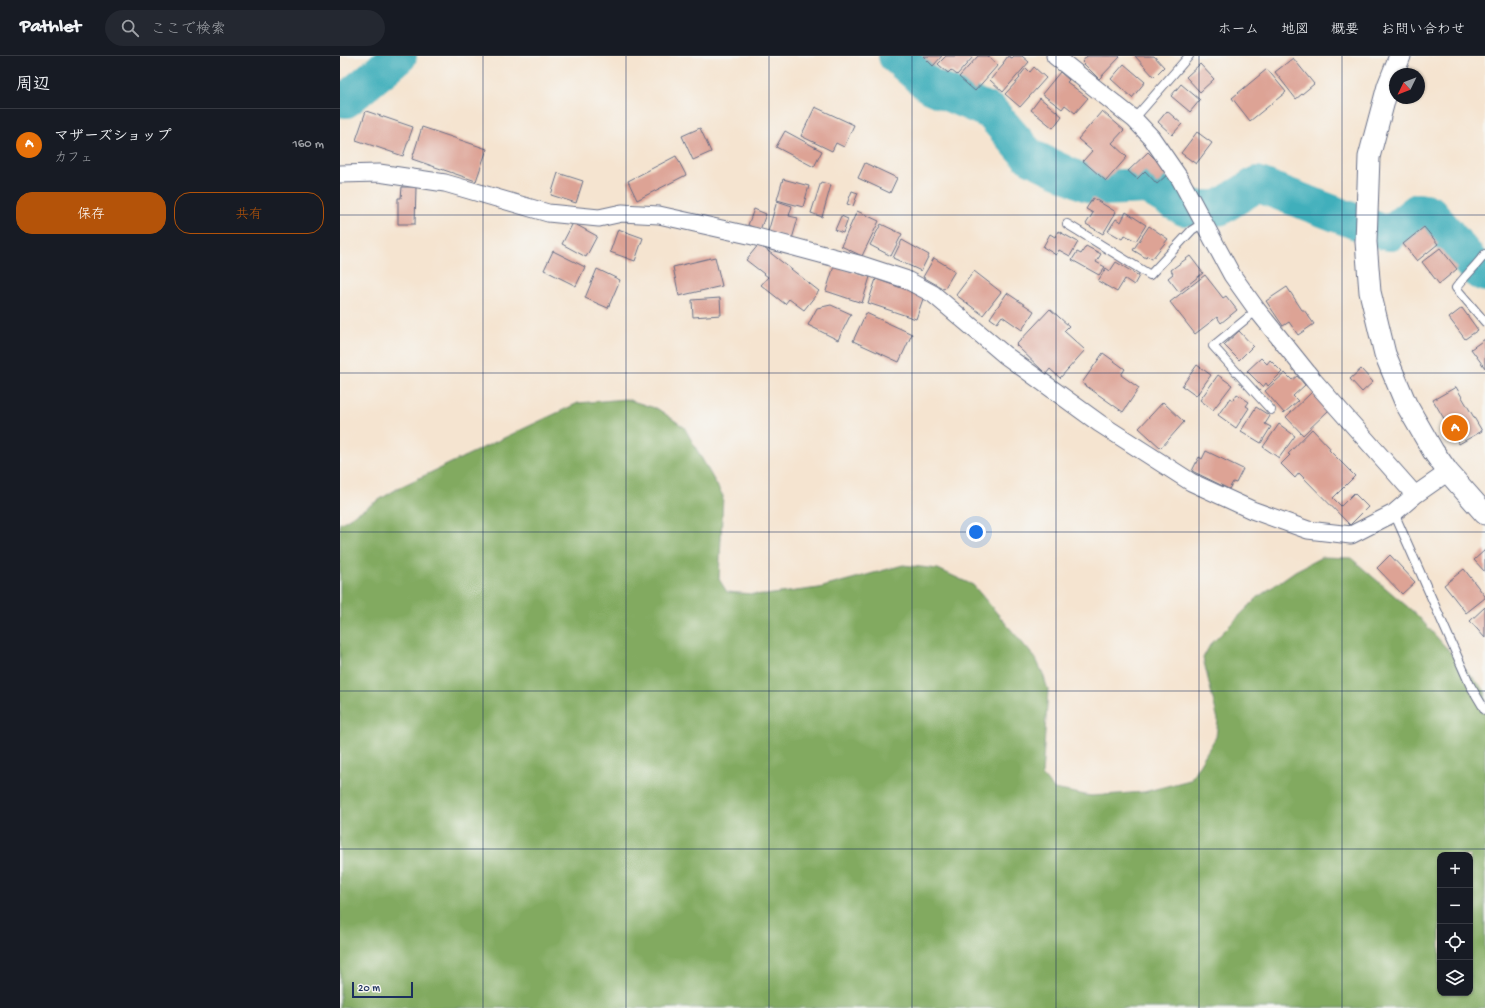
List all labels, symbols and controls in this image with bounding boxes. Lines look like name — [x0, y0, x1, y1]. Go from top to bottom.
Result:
search box — [105, 10, 385, 46]
text: Pathlet — [20, 16, 81, 39]
icon: search — [119, 17, 141, 39]
text: ここで検索 — [151, 21, 226, 39]
text: ホーム — [1218, 22, 1259, 39]
text: 地図 — [1281, 22, 1309, 39]
text: 概要 — [1331, 22, 1359, 39]
text: お問い合わせ — [1381, 22, 1465, 39]
north arrow — [1389, 68, 1425, 104]
text: 周辺 — [16, 76, 50, 96]
text: マザーズショップ — [54, 128, 172, 146]
text: A — [25, 137, 33, 152]
text: 160 m — [292, 137, 324, 152]
text: カフェ — [54, 151, 93, 166]
button: 保存 — [16, 192, 166, 234]
button: 共有 — [174, 192, 324, 234]
pin: A — [1442, 413, 1468, 443]
your location — [966, 522, 986, 542]
map controls — [1437, 852, 1473, 996]
button: + — [1437, 852, 1473, 888]
button: − — [1437, 888, 1473, 924]
button: locate — [1437, 924, 1473, 960]
button: layers — [1437, 960, 1473, 996]
scale bar — [352, 980, 413, 999]
text: 20 m — [358, 983, 380, 995]

